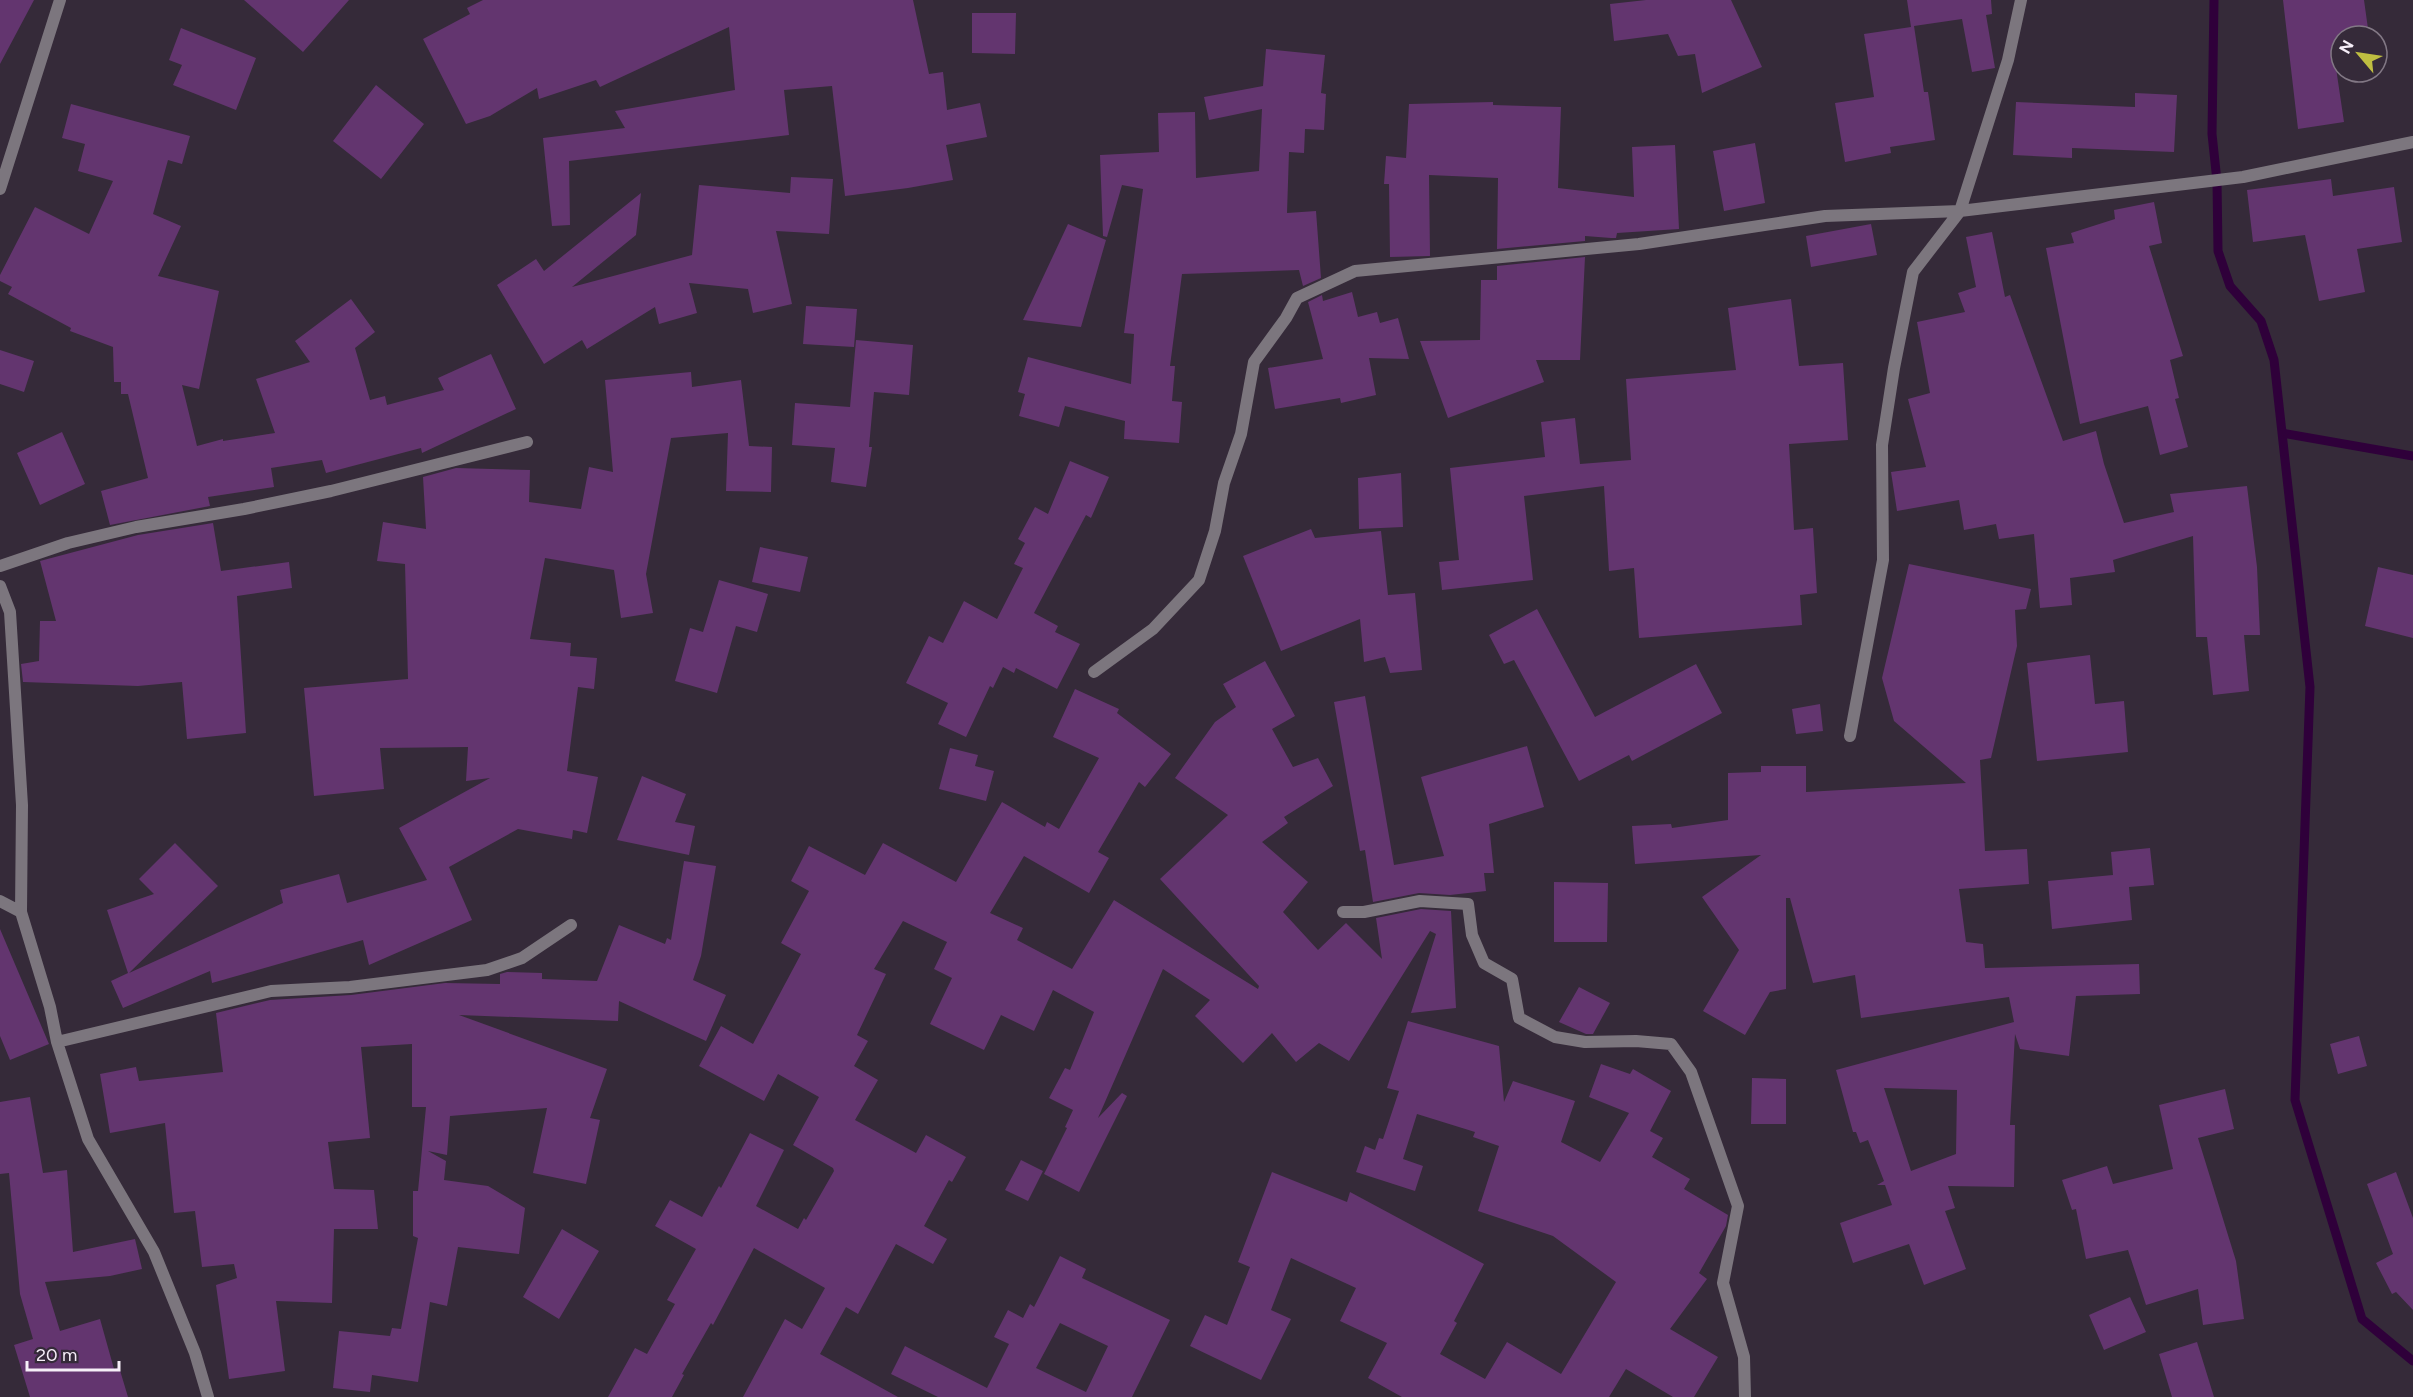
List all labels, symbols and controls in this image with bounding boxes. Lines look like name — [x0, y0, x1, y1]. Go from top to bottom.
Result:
north arrow — [2329, 24, 2389, 84]
text: N — [2335, 37, 2358, 57]
scale bar — [27, 1334, 118, 1372]
text: 20 m — [36, 1344, 77, 1366]

